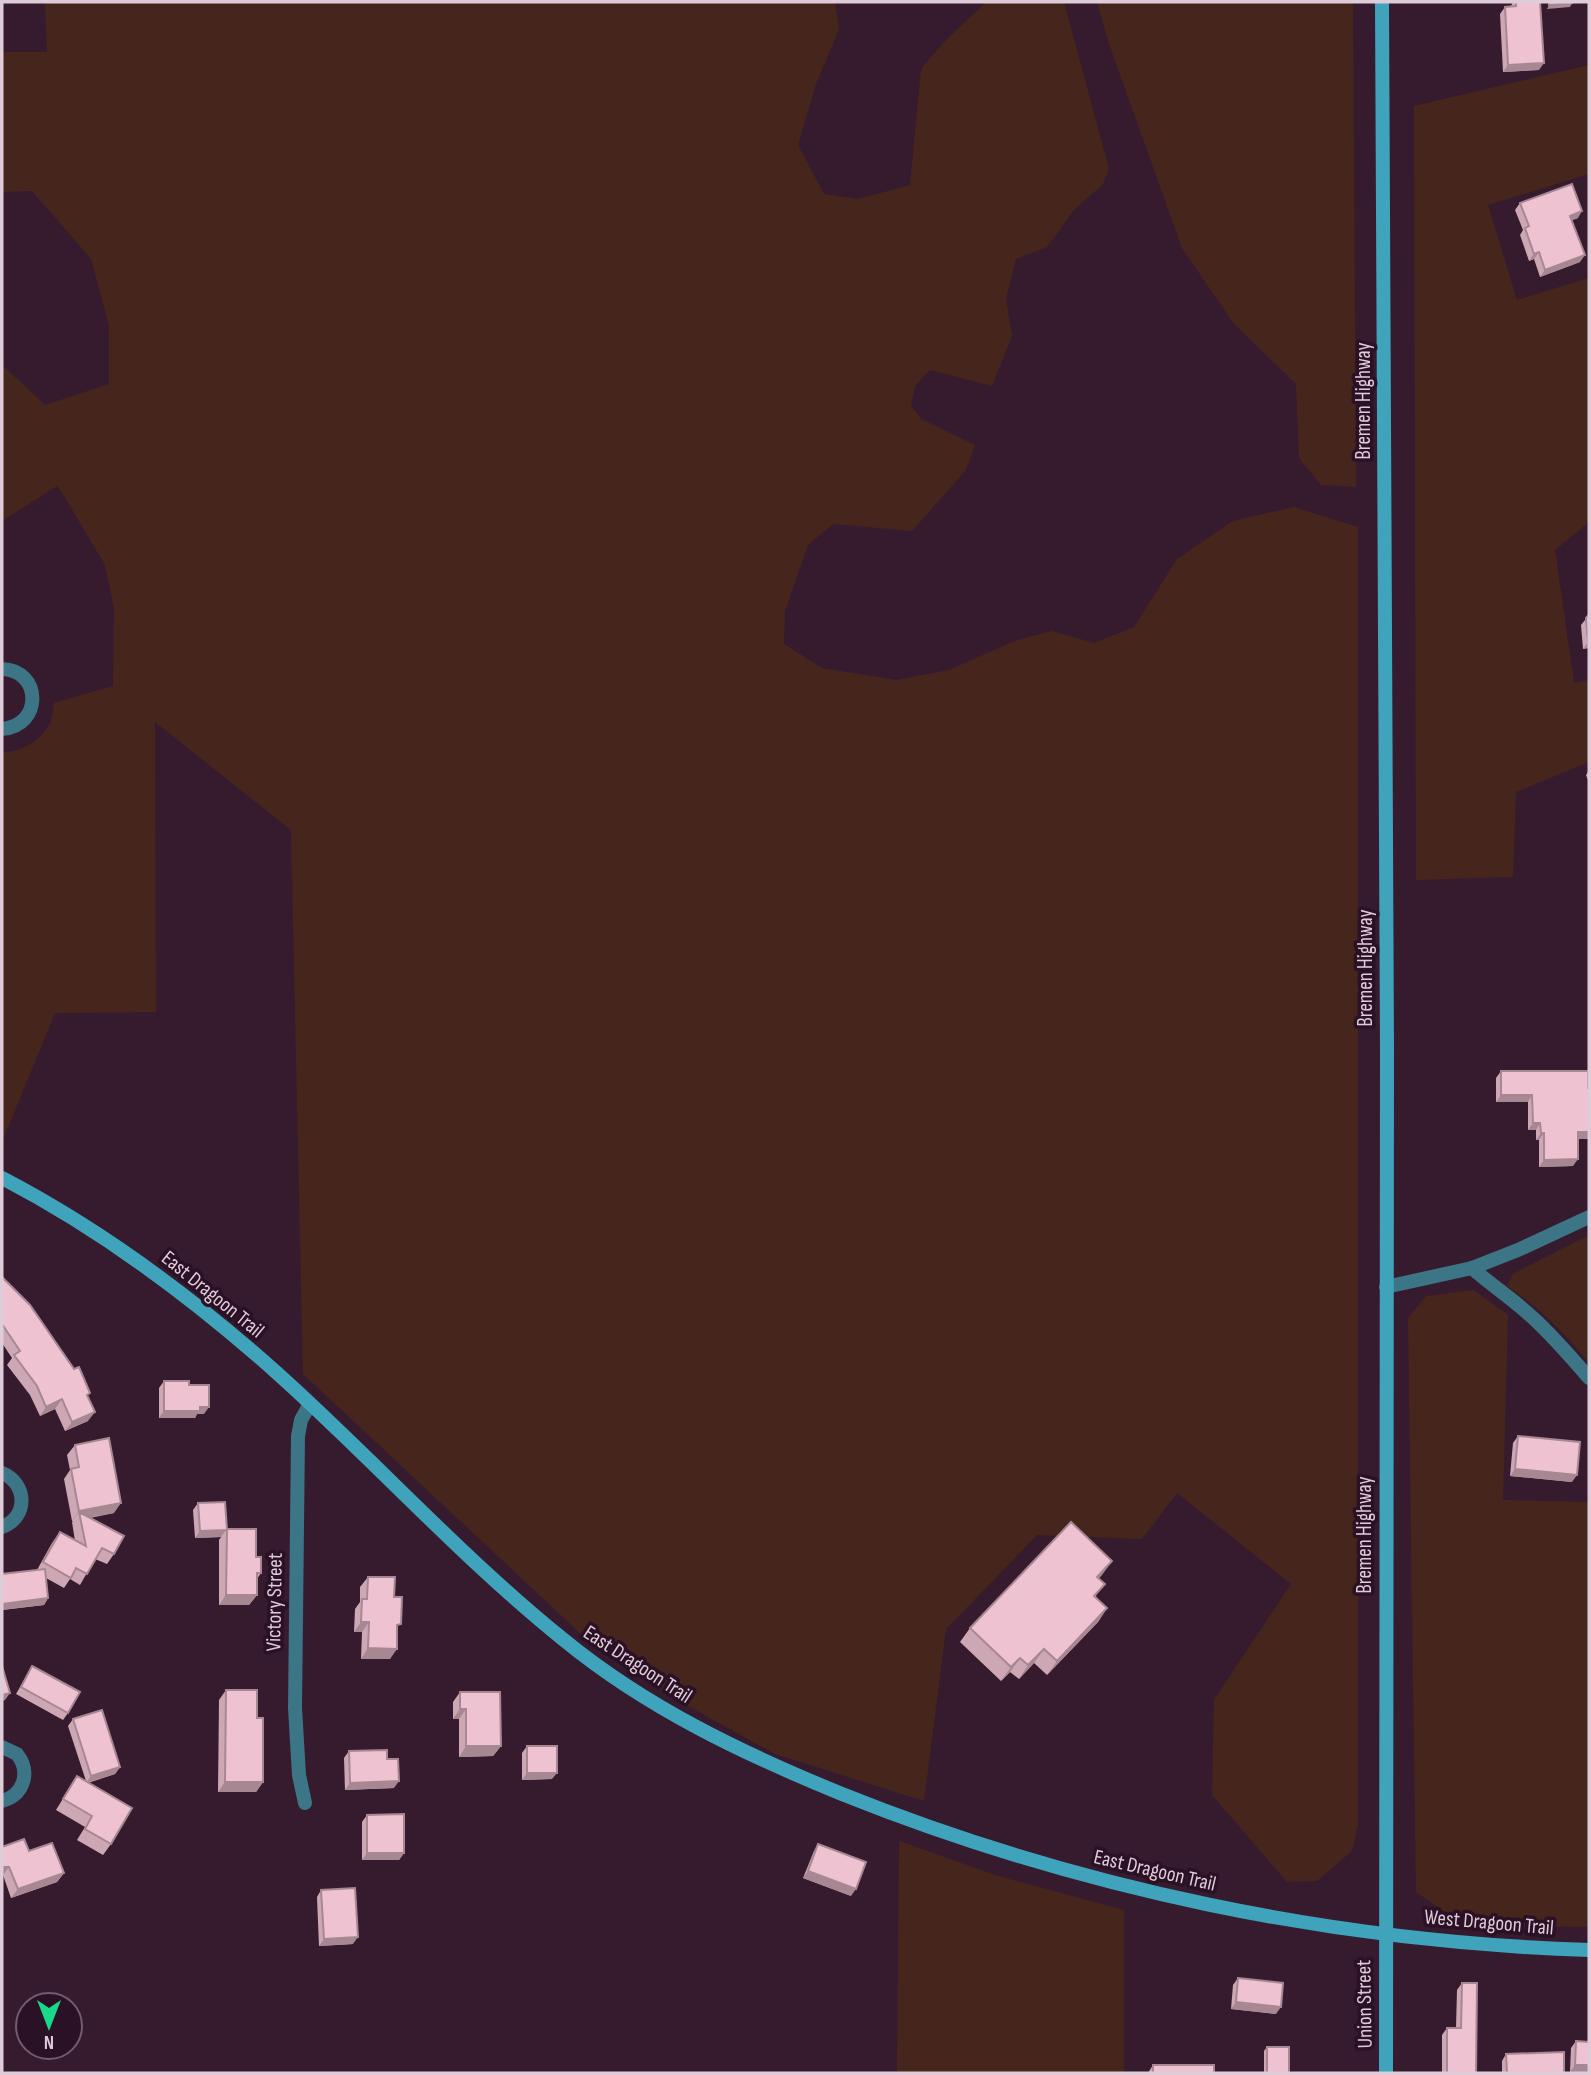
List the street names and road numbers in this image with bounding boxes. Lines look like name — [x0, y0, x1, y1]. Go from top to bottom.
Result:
street label: Bremen Highway — [1351, 342, 1376, 460]
street label: Bremen Highway — [1353, 909, 1378, 1027]
street label: East Dragoon Trail — [156, 1246, 269, 1343]
street label: Bremen Highway — [1352, 1476, 1377, 1594]
street label: Victory Street — [261, 1553, 288, 1651]
street label: East Dragoon Trail — [579, 1620, 697, 1709]
street label: East Dragoon Trail — [1091, 1844, 1218, 1897]
street label: West Dragoon Trail — [1423, 1904, 1555, 1941]
street label: Union Street — [1351, 1959, 1378, 2049]

